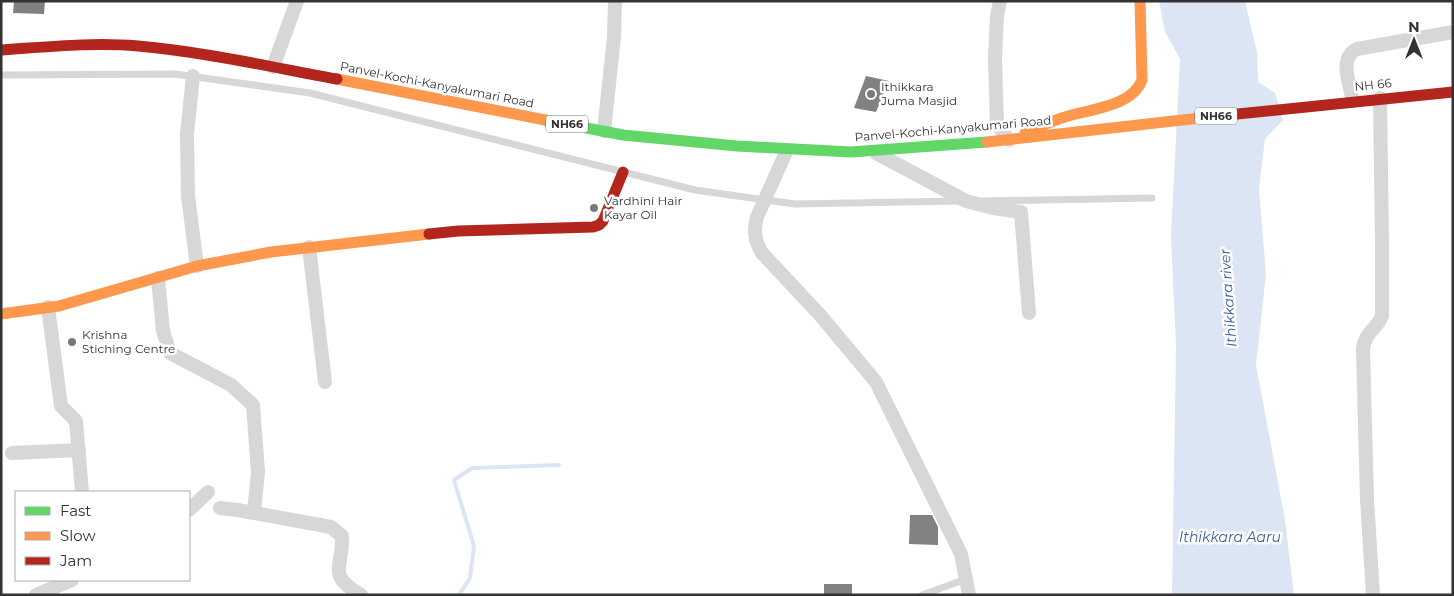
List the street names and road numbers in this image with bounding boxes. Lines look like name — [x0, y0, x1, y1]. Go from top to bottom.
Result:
street label: Panvel-Kochi-Kanyakumari Road — [339, 58, 535, 111]
street label: NH 66 — [1354, 75, 1392, 94]
road number: NH66 — [1195, 108, 1237, 124]
street label: Panvel-Kochi-Kanyakumari Road — [854, 112, 1052, 145]
road number: NH66 — [546, 116, 588, 132]

